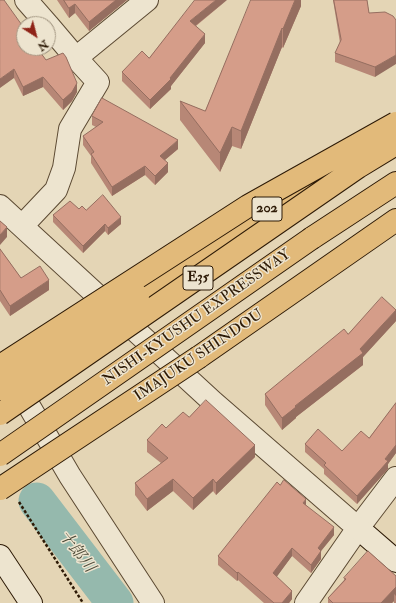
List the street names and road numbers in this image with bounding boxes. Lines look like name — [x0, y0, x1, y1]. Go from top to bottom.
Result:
road number: 202 — [252, 197, 282, 221]
street label: NISHI-KYUSHU EXPRESSWAY — [100, 246, 294, 390]
road number: E35 — [183, 266, 213, 290]
street label: IMAJUKU SHINDOU — [131, 306, 267, 406]

